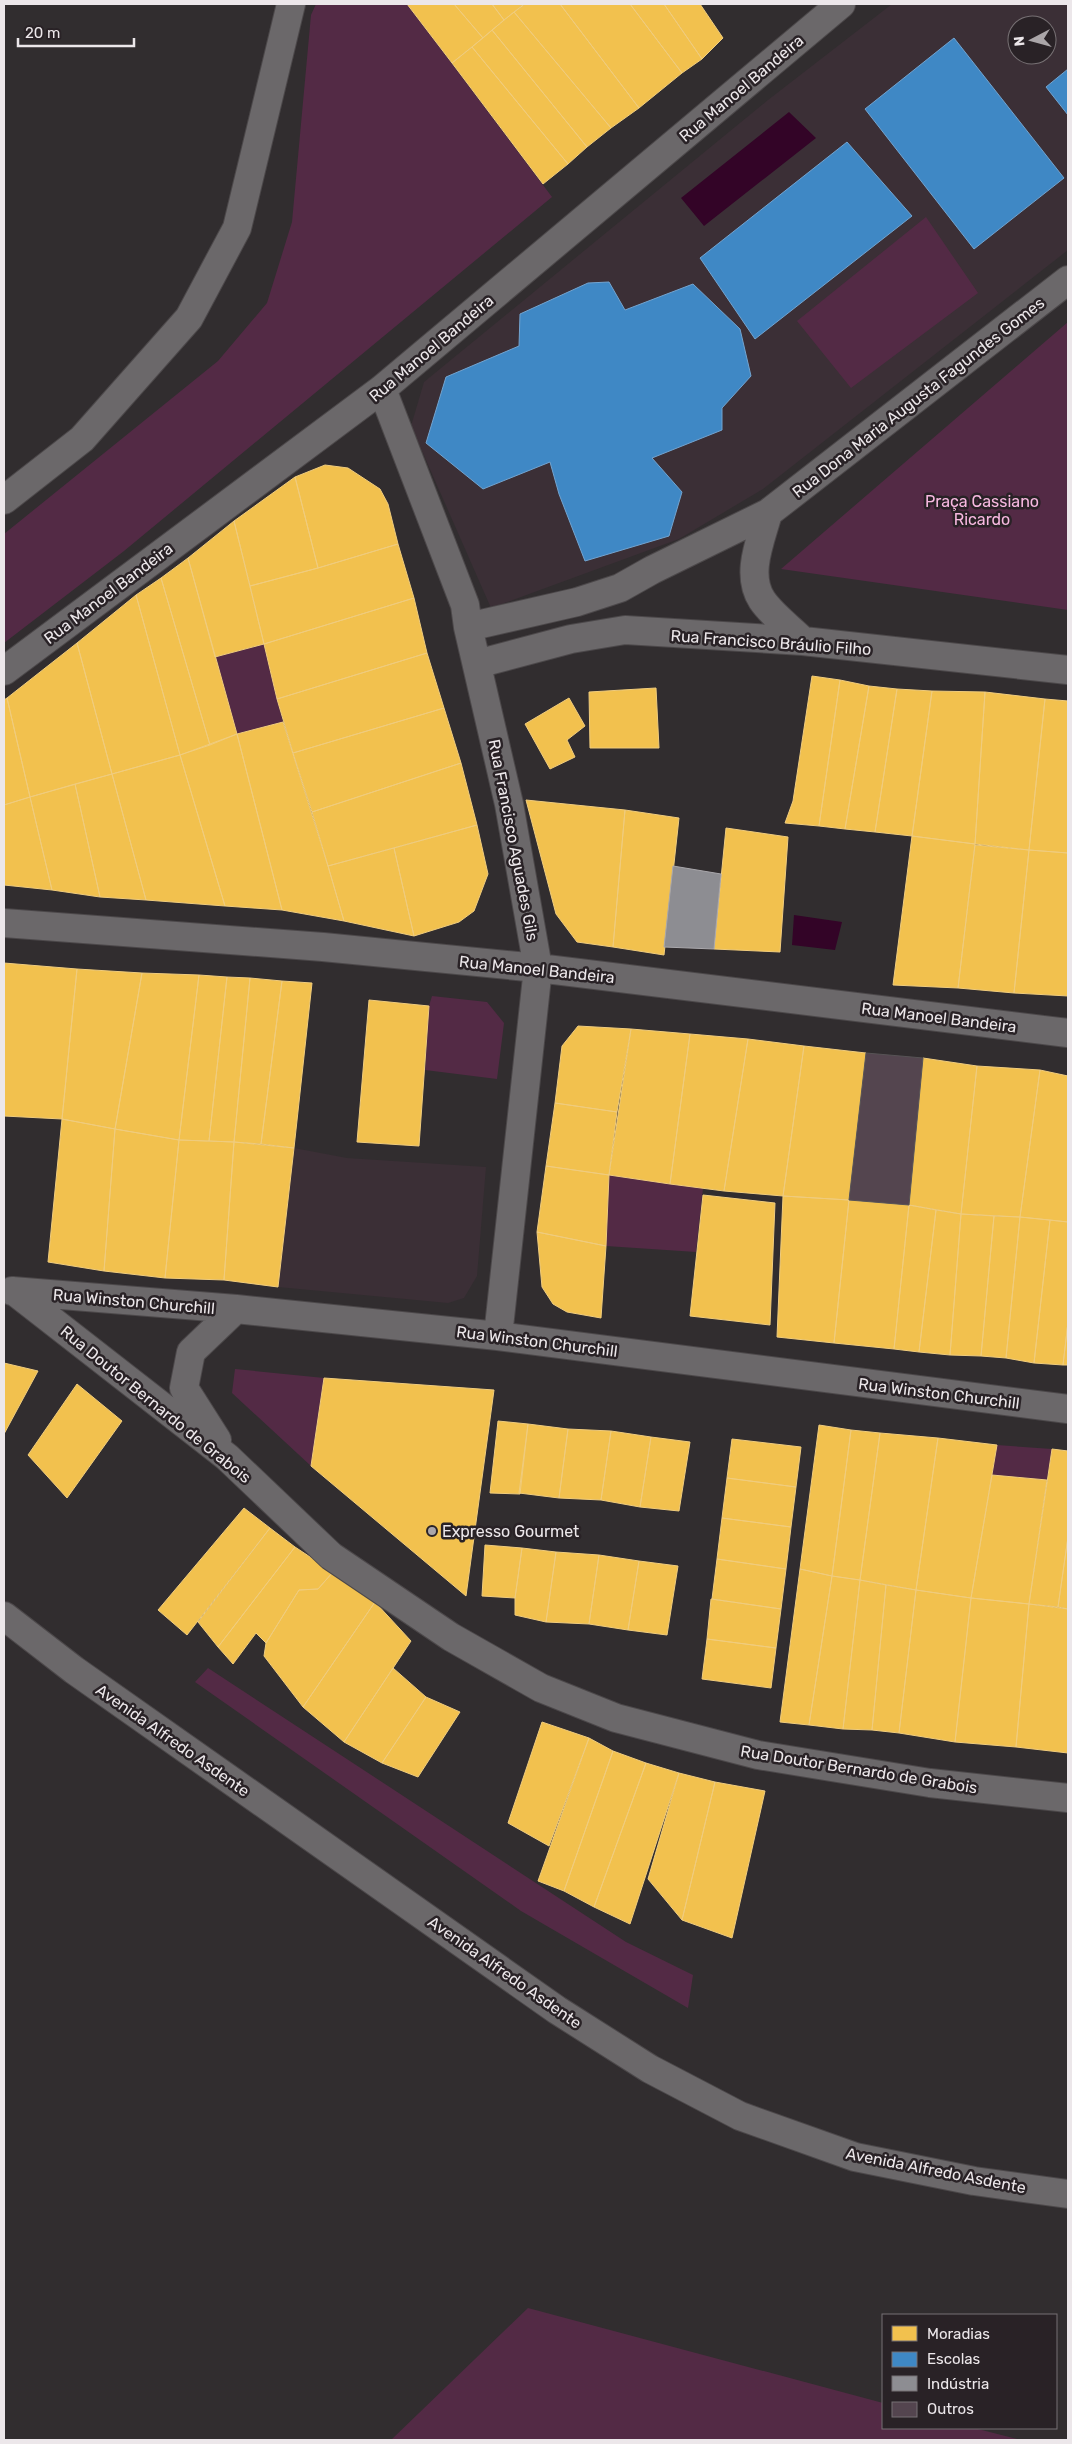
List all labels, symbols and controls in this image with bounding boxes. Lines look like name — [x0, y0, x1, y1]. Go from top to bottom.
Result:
scale bar — [18, 15, 134, 47]
north arrow — [1007, 15, 1057, 65]
text: 20 m — [25, 24, 60, 42]
street label: Rua Manoel Bandeira — [675, 31, 807, 146]
text: N — [1011, 35, 1029, 47]
street label: Rua Manoel Bandeira — [365, 291, 497, 406]
street label: Rua Dona Maria Augusta Fagundes Gomes — [789, 293, 1048, 502]
park label: Praça Cassiano Ricardo — [925, 492, 1039, 529]
street label: Rua Manoel Bandeira — [40, 539, 176, 648]
street label: Rua Francisco Bráulio Filho — [670, 626, 872, 659]
street label: Rua Francisco Aguades Gils — [485, 738, 542, 942]
street label: Rua Manoel Bandeira — [458, 952, 616, 987]
street label: Rua Manoel Bandeira — [860, 999, 1018, 1036]
street label: Rua Winston Churchill — [52, 1285, 216, 1318]
street label: Rua Doutor Bernardo de Grabois — [57, 1322, 255, 1487]
street label: Rua Winston Churchill — [455, 1322, 619, 1361]
street label: Rua Winston Churchill — [857, 1374, 1021, 1413]
place label: Expresso Gourmet — [442, 1522, 579, 1541]
marker: Expresso Gourmet — [426, 1525, 438, 1537]
street label: Avenida Alfredo Asdente — [92, 1680, 253, 1801]
street label: Rua Doutor Bernardo de Grabois — [739, 1741, 979, 1798]
street label: Avenida Alfredo Asdente — [424, 1912, 585, 2033]
street label: Avenida Alfredo Asdente — [844, 2144, 1028, 2197]
legend — [882, 2314, 1057, 2429]
text: Moradias — [927, 2325, 990, 2343]
text: Escolas — [927, 2350, 981, 2368]
text: Indústria — [927, 2375, 989, 2393]
text: Outros — [927, 2400, 974, 2418]

